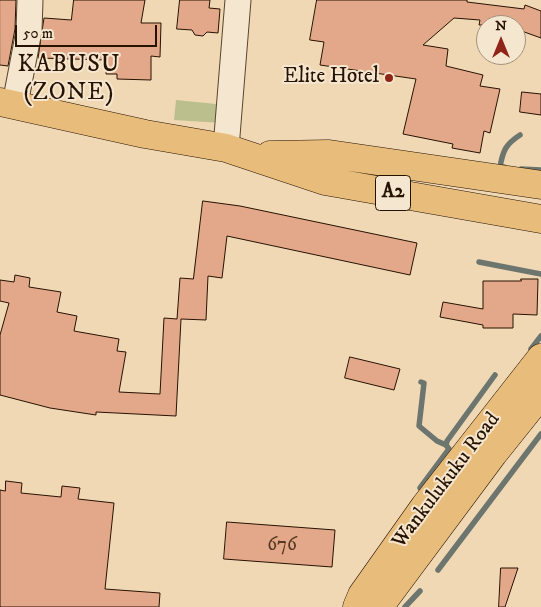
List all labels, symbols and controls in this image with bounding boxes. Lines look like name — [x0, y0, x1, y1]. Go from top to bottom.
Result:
scale bar — [18, 15, 160, 47]
north arrow — [476, 15, 526, 65]
text: N — [495, 17, 507, 35]
text: 50 m — [23, 24, 53, 43]
district label: KABUSU (ZONE) — [17, 52, 121, 108]
place label: Elite Hotel — [283, 65, 379, 91]
marker: Elite Hotel — [383, 72, 395, 84]
road number: A2 — [376, 176, 410, 210]
street label: Wankulukuku Road — [388, 408, 506, 554]
house number: 676 — [267, 535, 297, 557]

